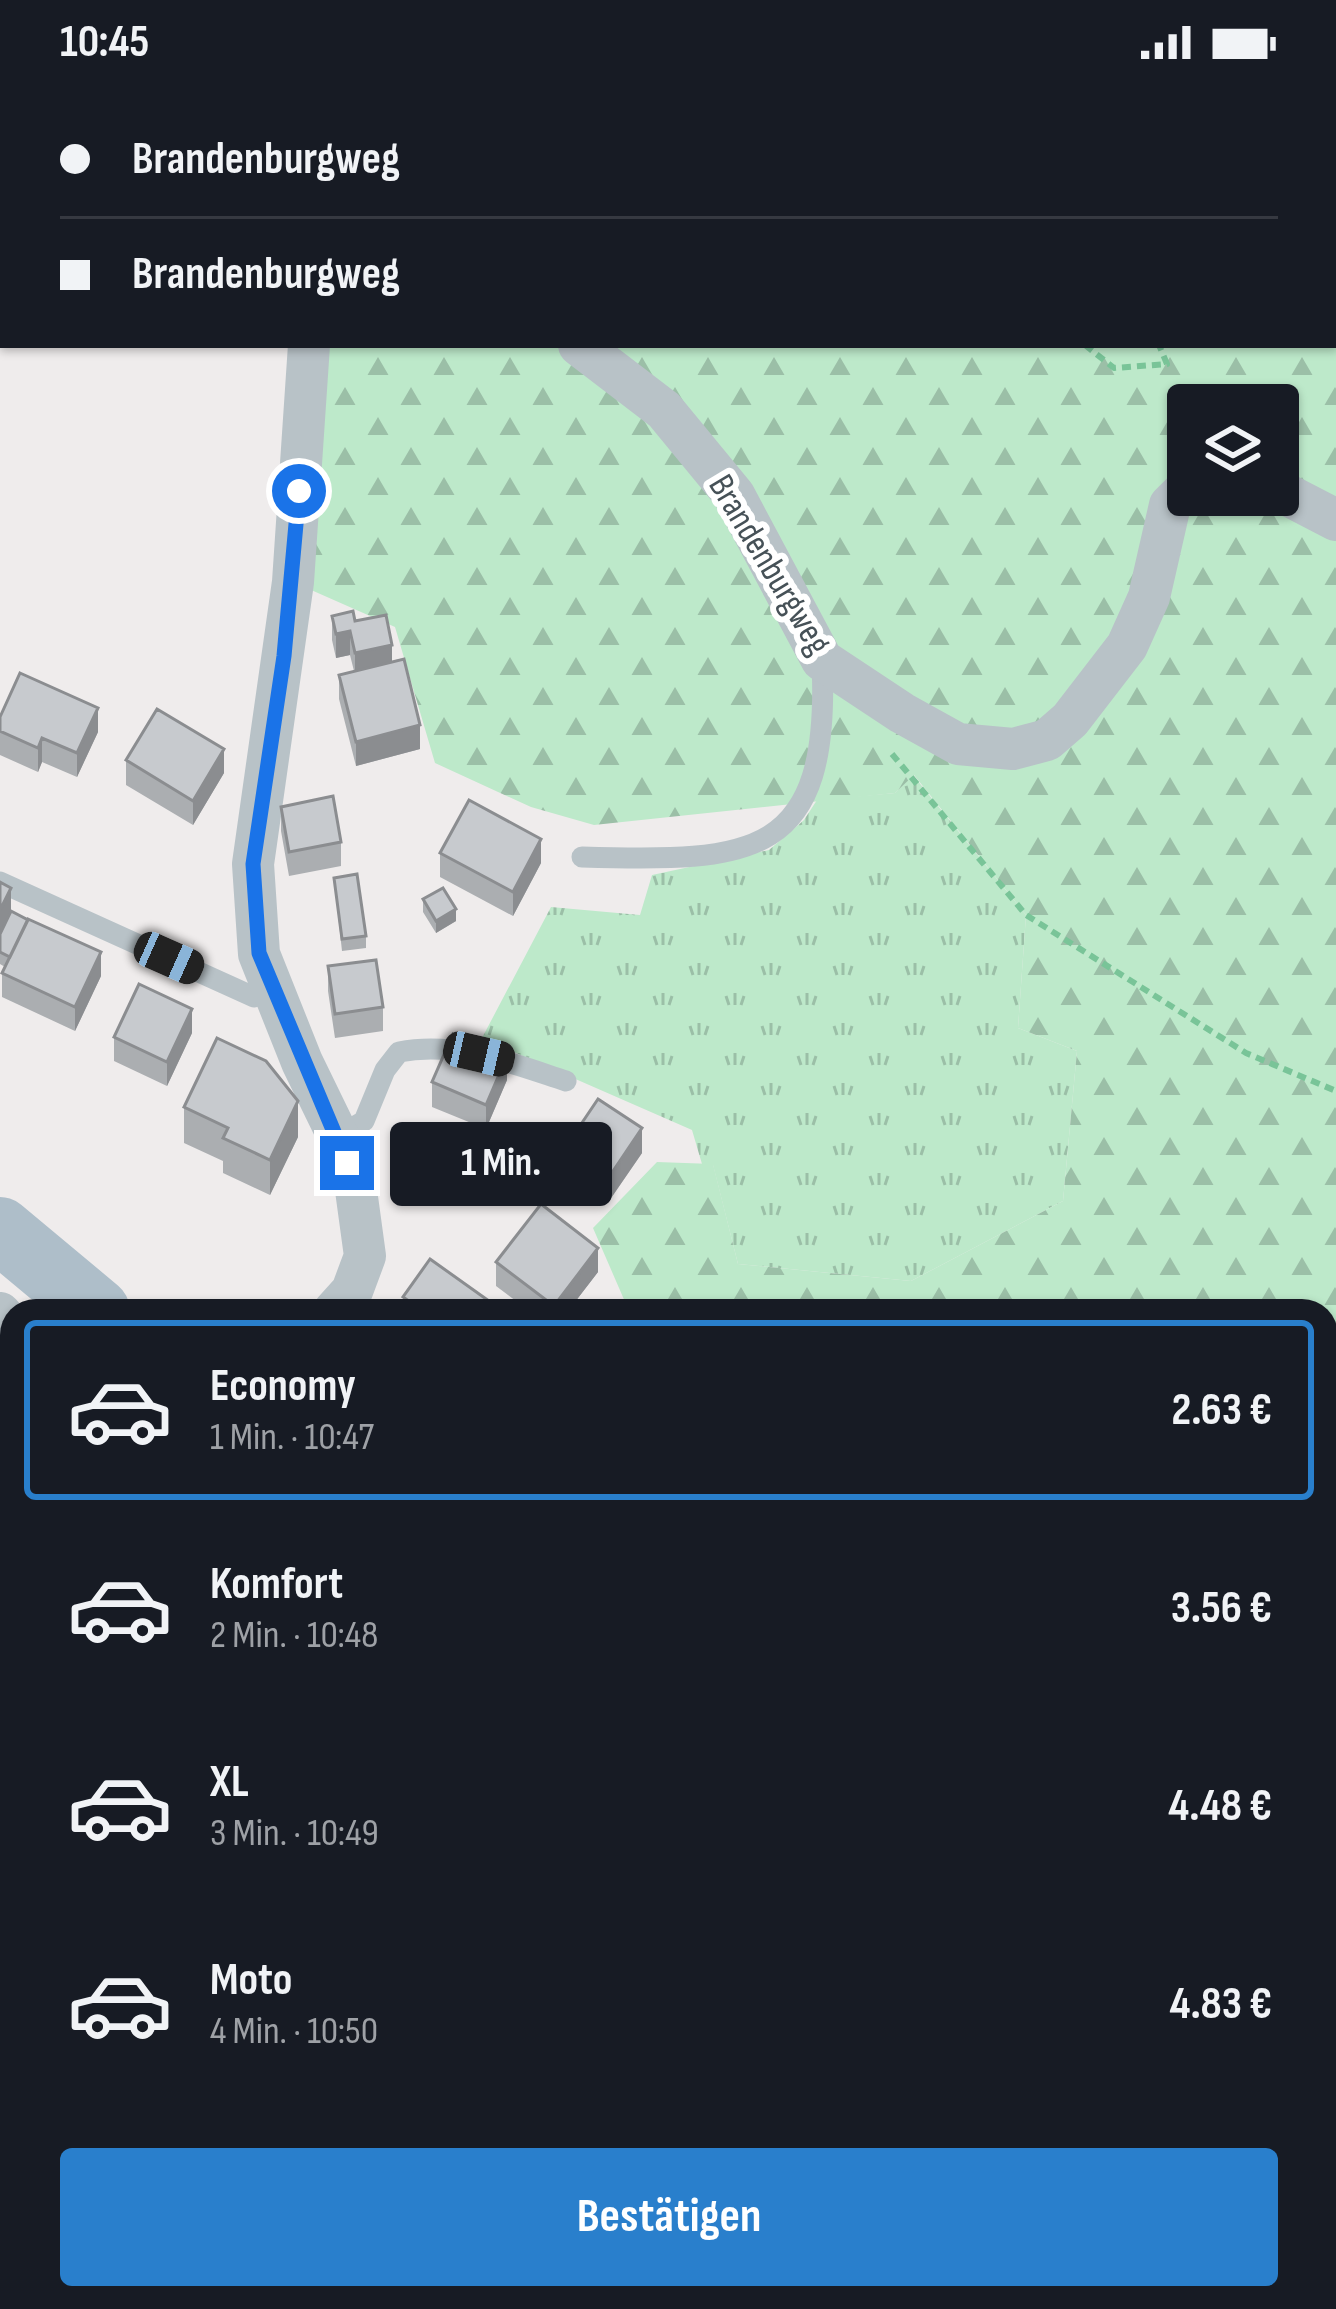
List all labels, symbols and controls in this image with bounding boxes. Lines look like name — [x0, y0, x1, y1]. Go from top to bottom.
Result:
text: 10:45 — [60, 15, 149, 70]
text: Brandenburgweg — [132, 132, 400, 187]
text: Brandenburgweg — [132, 247, 400, 302]
map controls — [1167, 384, 1299, 516]
button: layers — [1167, 384, 1299, 516]
route start — [272, 464, 326, 518]
street label: Brandenburgweg — [698, 467, 840, 663]
car — [129, 927, 209, 989]
car — [440, 1028, 518, 1080]
callout: 1 Min. — [389, 1121, 611, 1205]
route end — [320, 1136, 374, 1190]
text: 1 Min. — [461, 1140, 541, 1187]
icon: car — [66, 1356, 174, 1464]
text: Economy — [210, 1359, 356, 1414]
text: 2.63 € — [1172, 1383, 1272, 1438]
text: 1 Min. · 10:47 — [210, 1414, 374, 1461]
icon: car — [66, 1554, 174, 1662]
text: Komfort — [210, 1557, 343, 1612]
text: 3.56 € — [1171, 1581, 1272, 1636]
text: 2 Min. · 10:48 — [210, 1612, 378, 1659]
icon: car — [66, 1752, 174, 1860]
text: XL — [210, 1755, 249, 1810]
text: 4.48 € — [1168, 1779, 1272, 1834]
text: 3 Min. · 10:49 — [210, 1810, 379, 1857]
icon: car — [66, 1950, 174, 2058]
text: Moto — [210, 1953, 292, 2008]
text: 4.83 € — [1170, 1977, 1272, 2032]
text: 4 Min. · 10:50 — [210, 2008, 378, 2055]
button: Bestätigen — [60, 2148, 1278, 2286]

